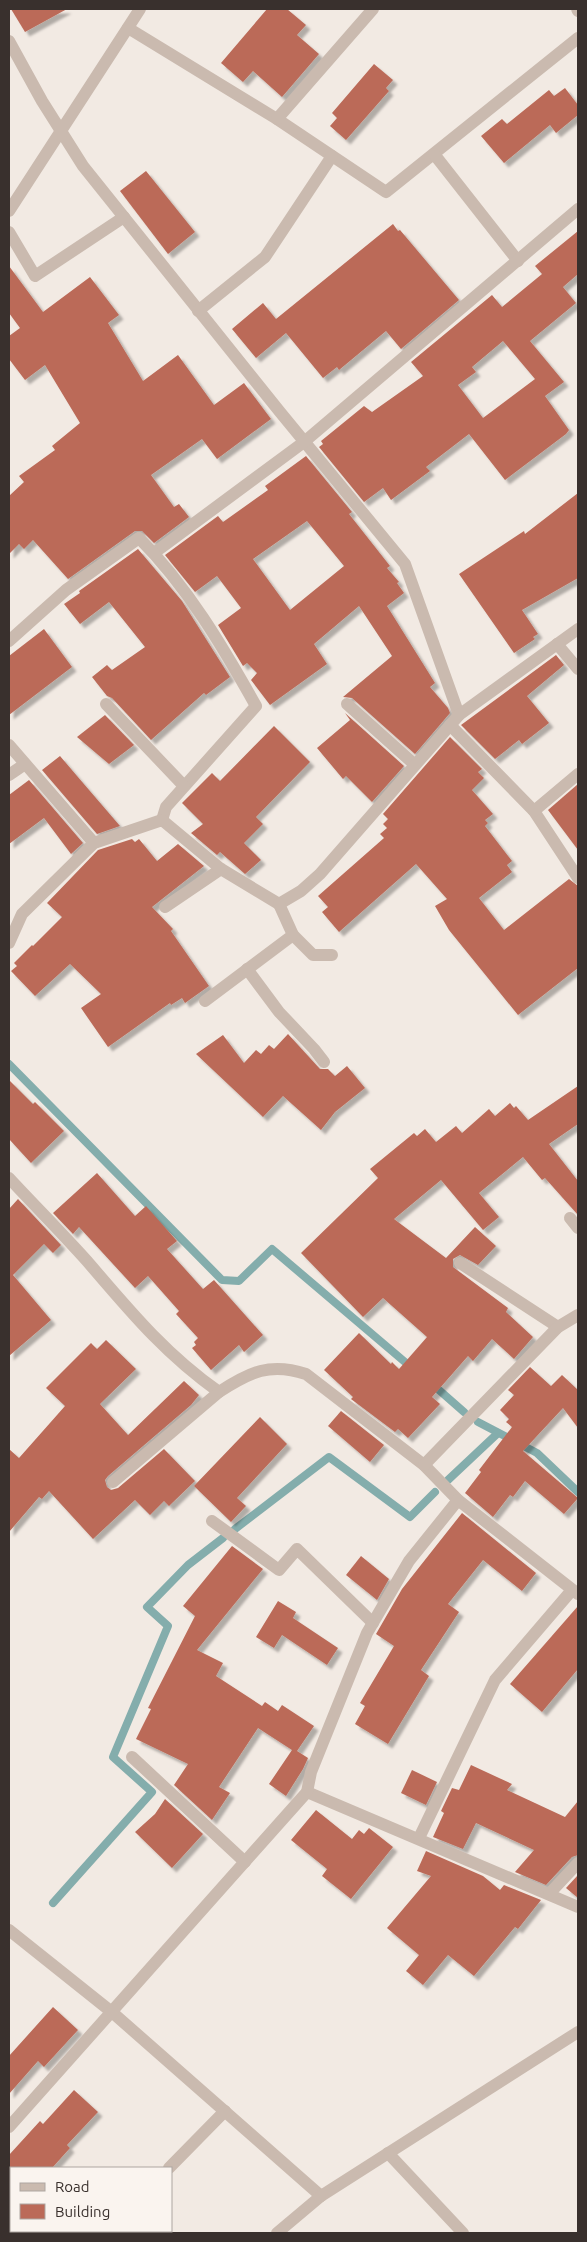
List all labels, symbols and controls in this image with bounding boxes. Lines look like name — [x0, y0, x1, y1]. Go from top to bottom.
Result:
legend — [10, 2167, 172, 2232]
text: Road — [55, 2178, 90, 2195]
text: Building — [55, 2203, 110, 2220]

